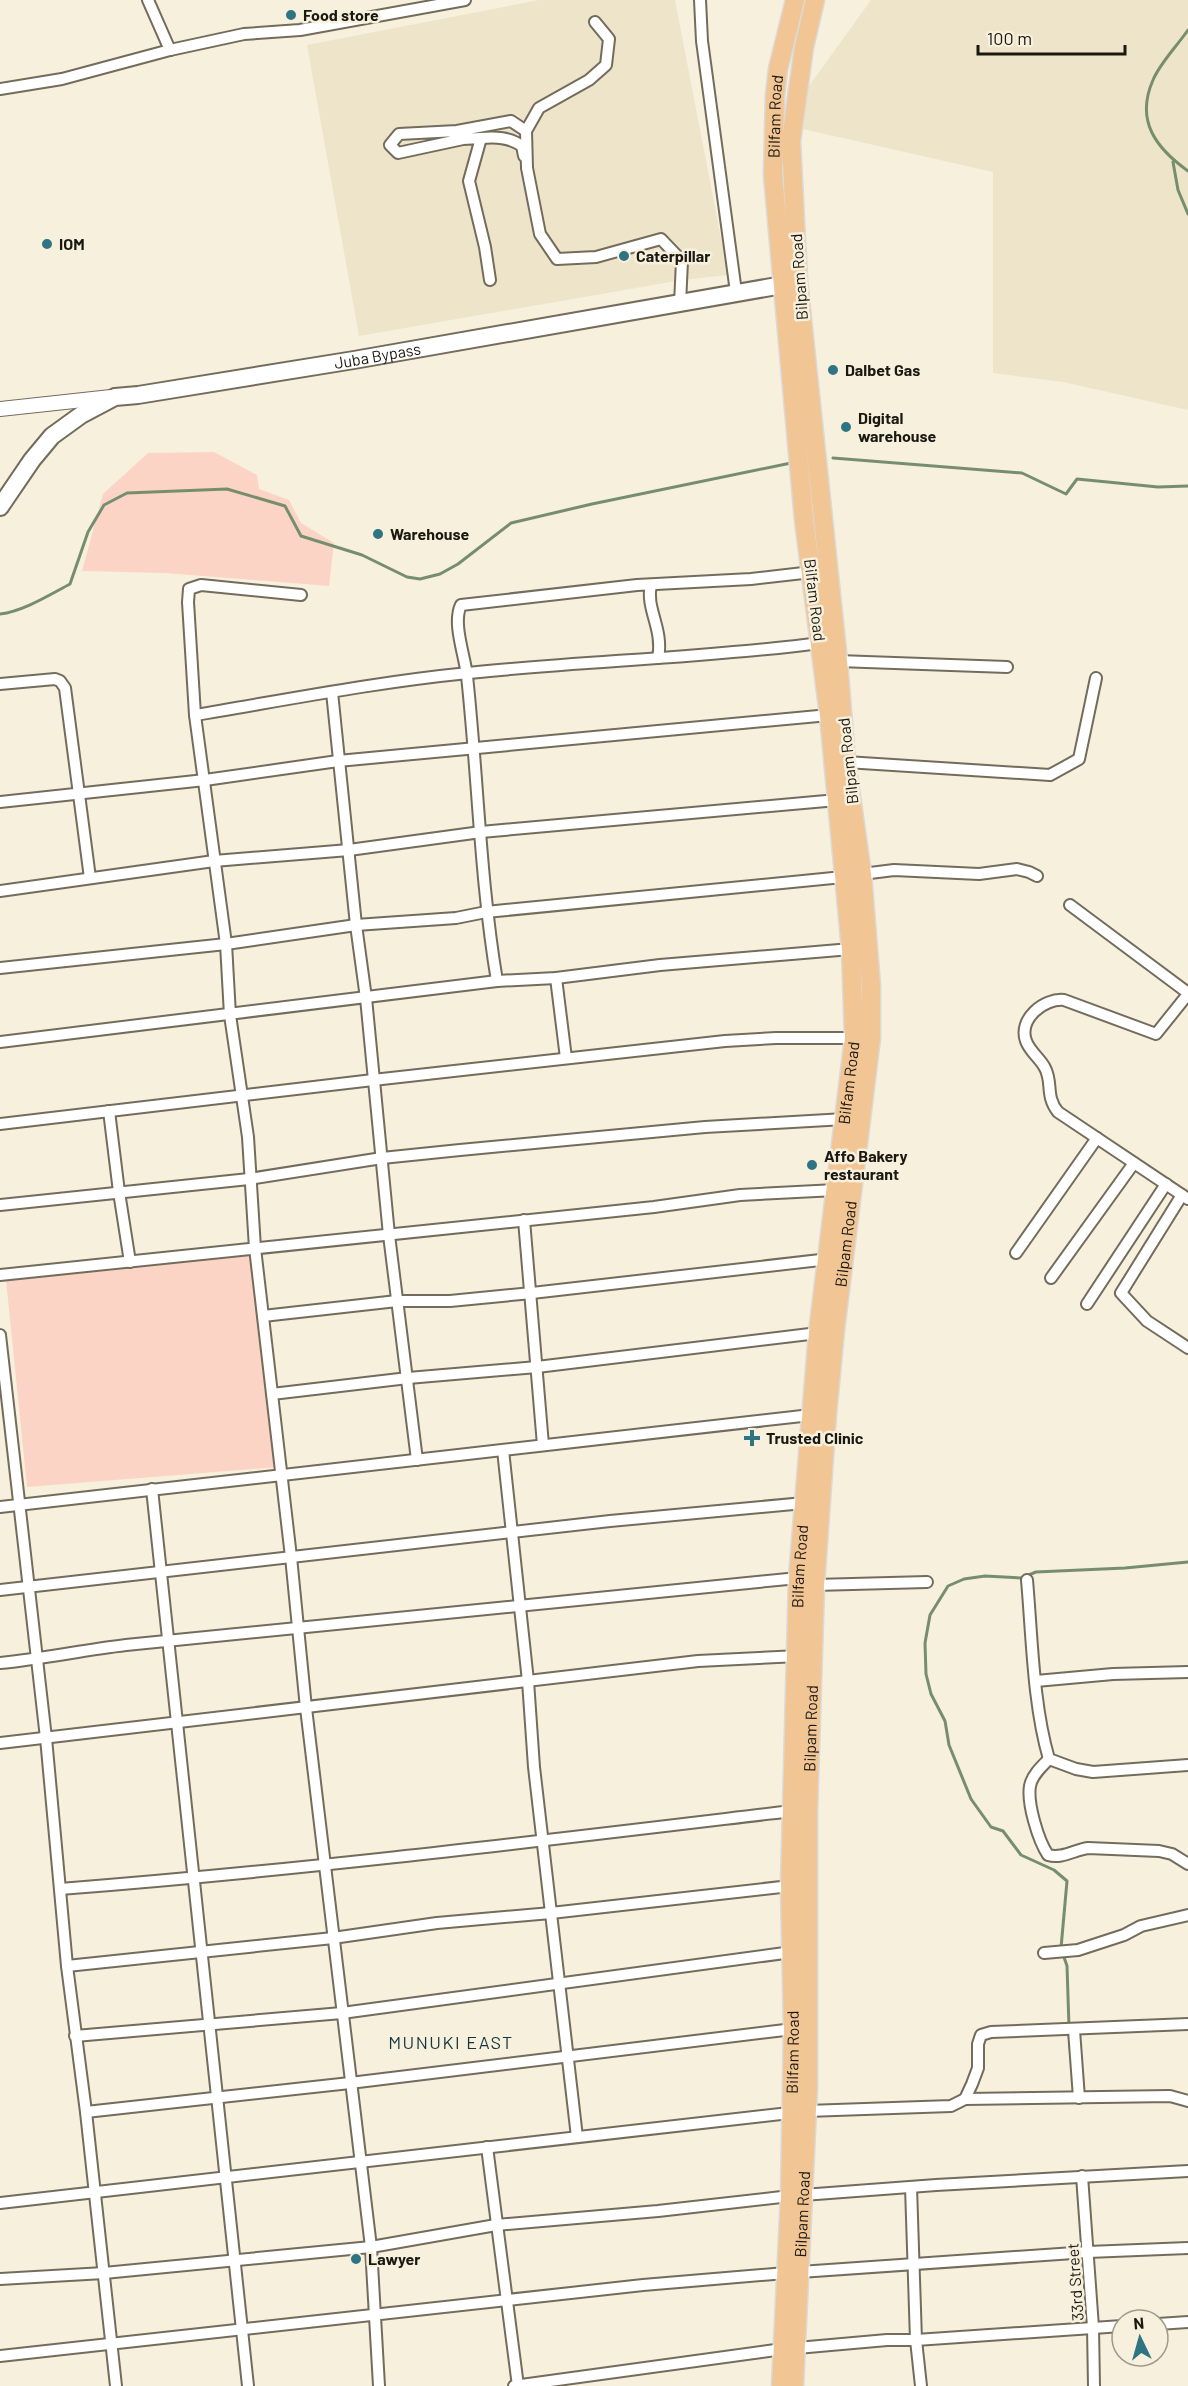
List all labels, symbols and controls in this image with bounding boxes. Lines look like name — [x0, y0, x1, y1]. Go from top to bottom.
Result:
place label: Food store — [303, 5, 379, 24]
marker: Food store — [284, 8, 298, 22]
scale bar — [978, 18, 1125, 56]
text: 100 m — [987, 27, 1032, 49]
street label: Bilfam Road — [763, 74, 786, 158]
street label: Bilpam Road — [786, 233, 811, 321]
place label: IOM — [59, 234, 85, 253]
marker: IOM — [40, 237, 54, 251]
place label: Caterpillar — [636, 246, 710, 265]
marker: Caterpillar — [617, 249, 631, 263]
street label: Juba Bypass — [333, 339, 422, 372]
place label: Dalbet Gas — [845, 360, 920, 379]
marker: Dalbet Gas — [826, 363, 840, 377]
place label: Digital warehouse — [858, 408, 937, 445]
marker: Digital warehouse — [839, 420, 853, 434]
place label: Warehouse — [390, 524, 470, 543]
marker: Warehouse — [371, 527, 385, 541]
street label: Bilfam Road — [801, 557, 830, 642]
street label: Bilpam Road — [834, 717, 861, 805]
street label: Bilfam Road — [834, 1040, 862, 1125]
place label: Affo Bakery restaurant — [824, 1146, 908, 1183]
marker: Affo Bakery restaurant — [805, 1158, 819, 1172]
street label: Bilpam Road — [830, 1200, 860, 1288]
place label: Trusted Clinic — [766, 1428, 864, 1447]
marker: Trusted Clinic — [743, 1429, 761, 1447]
street label: Bilfam Road — [787, 1524, 811, 1608]
street label: Bilpam Road — [799, 1685, 821, 1772]
street label: Bilfam Road — [782, 2010, 802, 2094]
district label: MUNUKI EAST — [388, 2031, 514, 2053]
street label: Bilpam Road — [790, 2170, 813, 2258]
street label: 33rd Street — [1062, 2243, 1087, 2322]
place label: Lawyer — [368, 2249, 420, 2268]
marker: Lawyer — [349, 2252, 363, 2266]
north arrow — [1110, 2308, 1170, 2368]
text: N — [1133, 2313, 1145, 2332]

